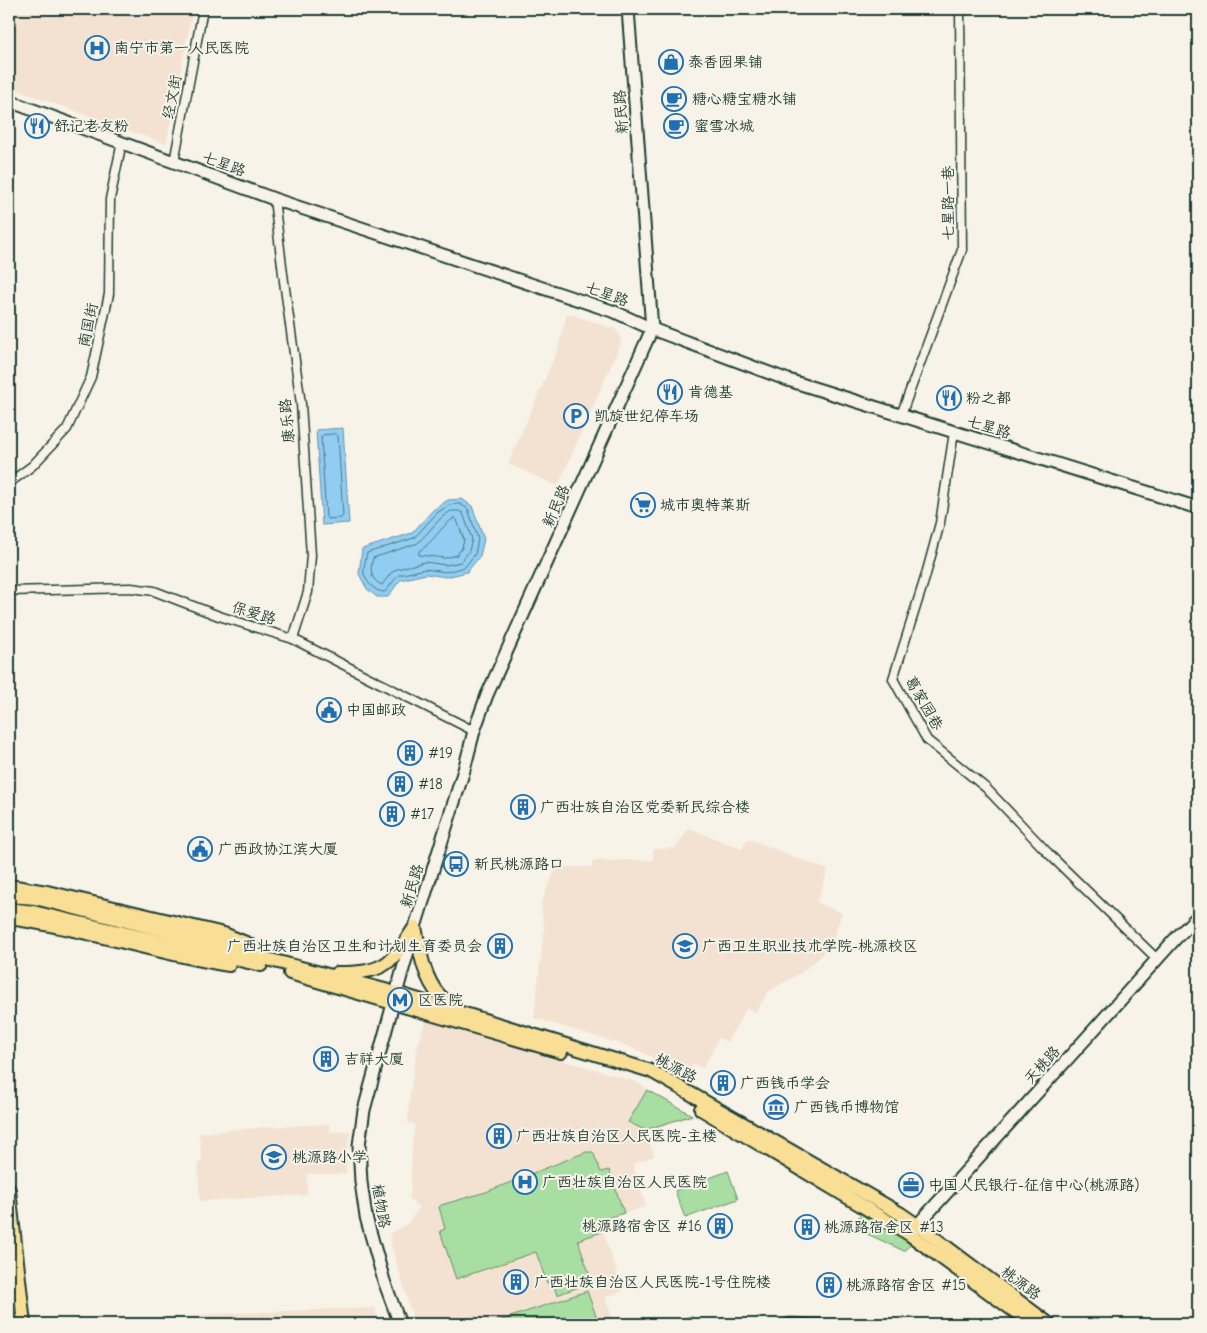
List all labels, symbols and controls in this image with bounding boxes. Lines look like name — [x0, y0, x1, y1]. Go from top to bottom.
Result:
hospital icon: 南宁市第一人民医院 — [84, 35, 110, 61]
place label: 南宁市第一人民医院 — [114, 39, 249, 57]
shop icon: 泰香园果铺 — [658, 49, 684, 75]
place label: 泰香园果铺 — [688, 53, 763, 71]
street label: 经文街 — [159, 73, 185, 121]
cafe icon: 糖心糖宝糖水铺 — [661, 86, 687, 112]
street label: 新民路 — [610, 89, 632, 135]
place label: 糖心糖宝糖水铺 — [692, 90, 797, 108]
restaurant icon: 舒记老友粉 — [24, 113, 50, 139]
cafe icon: 蜜雪冰城 — [663, 113, 689, 139]
place label: 舒记老友粉 — [54, 117, 129, 135]
place label: 蜜雪冰城 — [694, 117, 754, 135]
street label: 七星路 — [200, 148, 248, 180]
street label: 七星路一巷 — [939, 165, 957, 241]
street label: 七星路 — [583, 278, 631, 310]
street label: 南国街 — [75, 301, 101, 349]
restaurant icon: 肯德基 — [657, 379, 683, 405]
place label: 肯德基 — [688, 383, 733, 401]
restaurant icon: 粉之都 — [936, 385, 962, 411]
place label: 粉之都 — [966, 389, 1011, 407]
street label: 康乐路 — [276, 398, 298, 444]
parking icon: 凯旋世纪停车场 — [563, 403, 589, 429]
place label: 凯旋世纪停车场 — [594, 407, 699, 425]
street label: 七星路 — [965, 412, 1013, 442]
street label: 新民路 — [539, 482, 573, 530]
supermarket icon: 城市奥特莱斯 — [630, 492, 656, 518]
place label: 城市奥特莱斯 — [660, 496, 750, 514]
street label: 保爱路 — [230, 598, 278, 628]
street label: 葛家园巷 — [901, 673, 947, 733]
public building icon: 中国邮政 — [316, 697, 342, 723]
place label: 中国邮政 — [346, 701, 406, 719]
building icon: #19 — [397, 740, 423, 766]
place label: #19 — [428, 744, 453, 762]
building icon: #18 — [387, 771, 413, 797]
place label: #18 — [418, 775, 443, 793]
building icon: 广西壮族自治区党委新民综合楼 — [510, 794, 536, 820]
place label: 广西壮族自治区党委新民综合楼 — [540, 798, 750, 816]
building icon: #17 — [379, 801, 405, 827]
place label: #17 — [410, 805, 434, 823]
public building icon: 广西政协江滨大厦 — [187, 836, 213, 862]
place label: 广西政协江滨大厦 — [218, 840, 338, 858]
bus stop icon: 新民桃源路口 — [443, 851, 469, 877]
place label: 新民桃源路口 — [474, 855, 564, 873]
street label: 新民路 — [397, 862, 427, 910]
building icon: 广西壮族自治区卫生和计划生育委员会 — [487, 933, 513, 959]
school or university icon: 广西卫生职业技术学院-桃源校区 — [672, 933, 698, 959]
place label: 广西壮族自治区卫生和计划生育委员会 — [227, 937, 482, 955]
place label: 广西卫生职业技术学院-桃源校区 — [702, 937, 918, 955]
metro station icon: 区医院 — [387, 987, 413, 1013]
place label: 区医院 — [418, 991, 463, 1009]
street label: 天桃路 — [1020, 1042, 1064, 1088]
building icon: 吉祥大厦 — [313, 1046, 339, 1072]
street label: 桃源路 — [652, 1049, 700, 1087]
place label: 吉祥大厦 — [344, 1050, 404, 1068]
building icon: 广西钱币学会 — [710, 1070, 736, 1096]
place label: 广西钱币学会 — [740, 1074, 830, 1092]
museum icon: 广西钱币博物馆 — [763, 1094, 789, 1120]
place label: 广西钱币博物馆 — [794, 1098, 899, 1116]
building icon: 广西壮族自治区人民医院-主楼 — [486, 1123, 512, 1149]
place label: 广西壮族自治区人民医院-主楼 — [516, 1127, 717, 1145]
school or university icon: 桃源路小学 — [261, 1144, 287, 1170]
place label: 桃源路小学 — [292, 1148, 367, 1166]
hospital icon: 广西壮族自治区人民医院 — [512, 1169, 538, 1195]
office icon: 中国人民银行-征信中心(桃源路) — [898, 1172, 924, 1198]
place label: 广西壮族自治区人民医院 — [542, 1173, 707, 1191]
place label: 中国人民银行-征信中心(桃源路) — [928, 1176, 1139, 1194]
street label: 植物路 — [368, 1182, 394, 1230]
building icon: 桃源路宿舍区 #16 — [707, 1213, 733, 1239]
building icon: 桃源路宿舍区 #13 — [794, 1214, 820, 1240]
place label: 桃源路宿舍区 #16 — [582, 1217, 702, 1235]
place label: 桃源路宿舍区 #13 — [824, 1218, 944, 1236]
street label: 桃源路 — [998, 1262, 1044, 1304]
building icon: 广西壮族自治区人民医院-1号住院楼 — [503, 1269, 529, 1295]
building icon: 桃源路宿舍区 #15 — [816, 1272, 842, 1298]
place label: 广西壮族自治区人民医院-1号住院楼 — [534, 1273, 771, 1291]
place label: 桃源路宿舍区 #15 — [846, 1276, 966, 1294]

